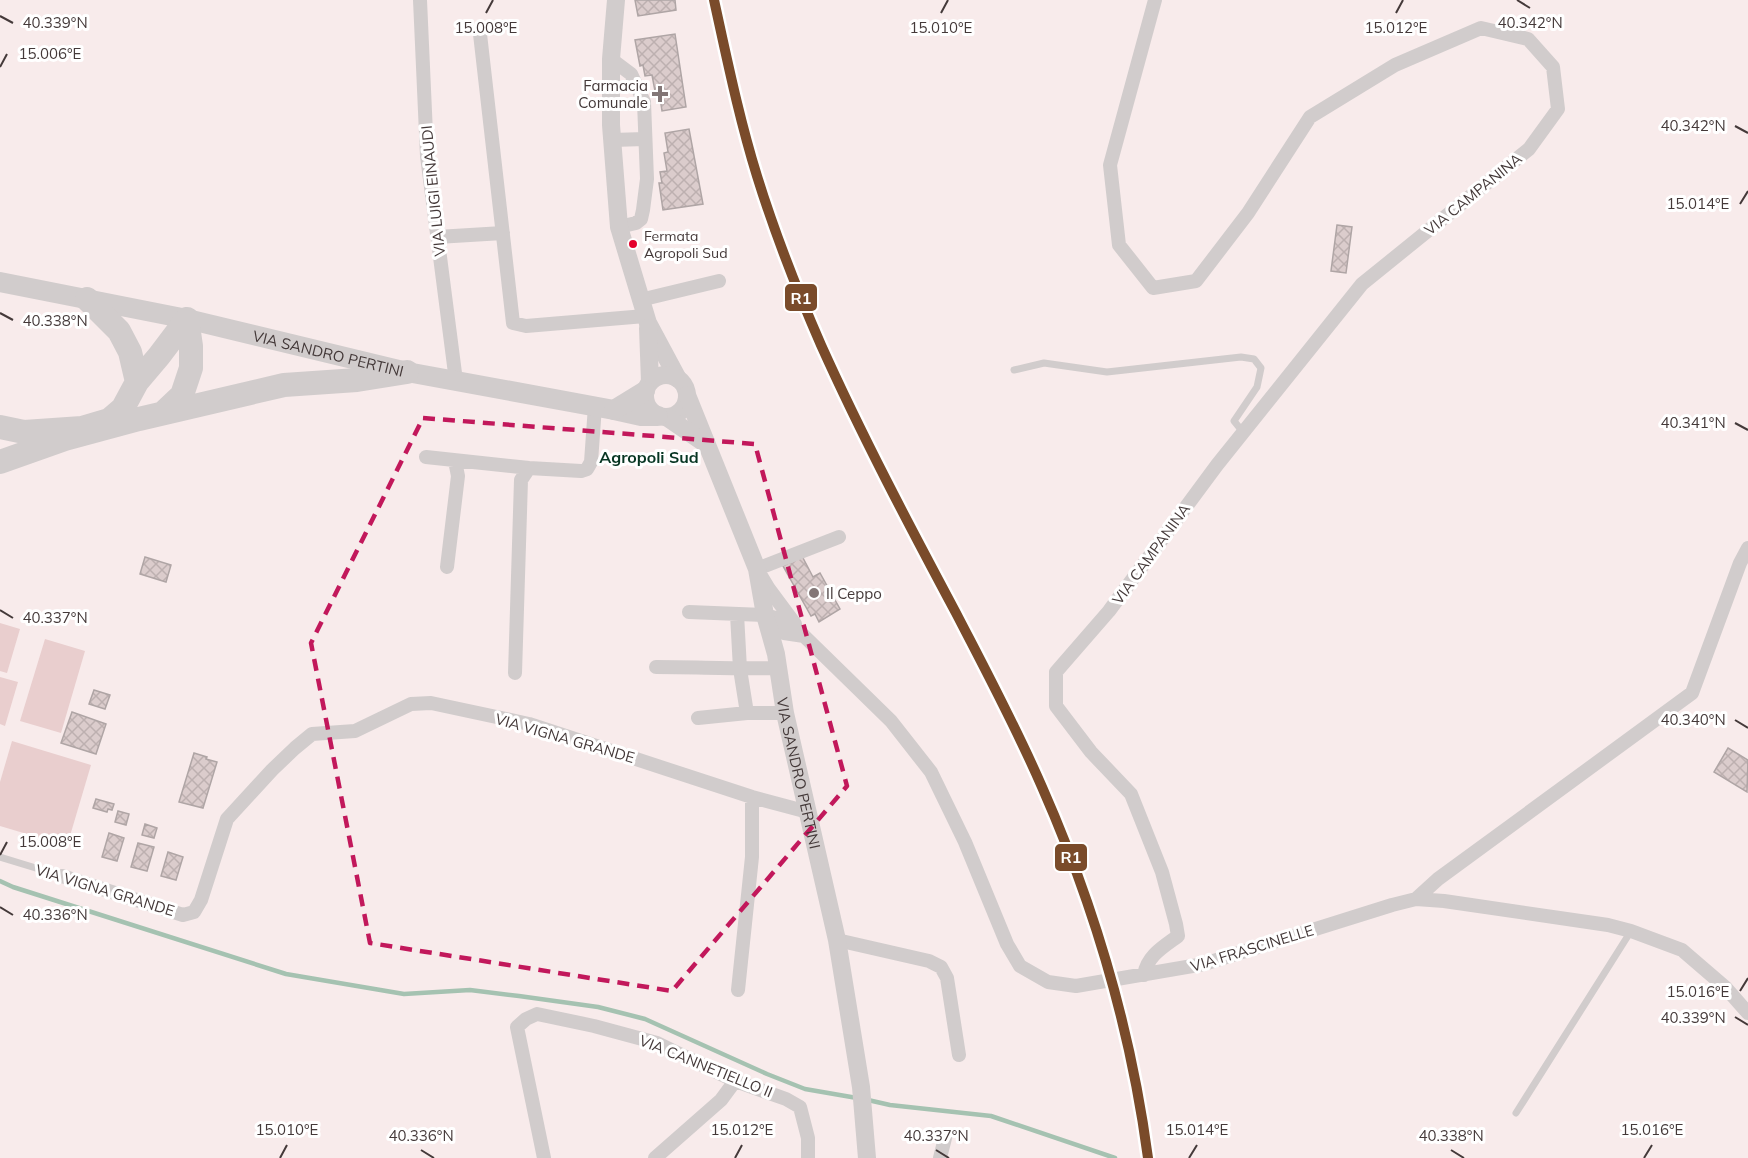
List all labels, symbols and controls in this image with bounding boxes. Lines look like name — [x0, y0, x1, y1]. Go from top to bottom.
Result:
text: 40.339°N — [22, 13, 88, 32]
text: 40.342°N — [1497, 13, 1563, 32]
text: 15.008°E — [455, 18, 518, 37]
text: 15.010°E — [910, 18, 973, 37]
text: 15.012°E — [1365, 18, 1428, 37]
text: 15.006°E — [19, 44, 82, 63]
place label: Farmacia Comunale — [578, 76, 648, 112]
marker: Farmacia Comunale — [653, 87, 667, 101]
text: 40.342°N — [1660, 116, 1726, 135]
street label: VIA LUIGI EINAUDI — [417, 125, 449, 257]
street label: VIA CAMPANINA — [1420, 149, 1526, 239]
text: 15.014°E — [1667, 194, 1730, 213]
place label: Fermata Agropoli Sud — [644, 227, 728, 262]
marker: Fermata Agropoli Sud — [627, 238, 639, 250]
line badge: R1 — [784, 283, 818, 312]
text: R1 — [791, 288, 811, 308]
text: 40.338°N — [22, 311, 88, 330]
street label: VIA SANDRO PERTINI — [251, 326, 406, 380]
text: 40.341°N — [1660, 413, 1726, 432]
district label: Agropoli Sud — [599, 447, 699, 467]
street label: VIA CAMPANINA — [1108, 500, 1194, 608]
place label: Il Ceppo — [826, 584, 882, 603]
marker: Il Ceppo — [807, 586, 821, 600]
text: 40.337°N — [22, 608, 88, 627]
street label: VIA SANDRO PERTINI — [773, 696, 825, 851]
street label: VIA VIGNA GRANDE — [493, 709, 637, 767]
text: 40.340°N — [1660, 710, 1726, 729]
text: 15.008°E — [19, 832, 82, 851]
line badge: R1 — [1054, 843, 1088, 872]
text: R1 — [1061, 847, 1081, 867]
street label: VIA VIGNA GRANDE — [33, 860, 177, 920]
text: 40.336°N — [22, 905, 88, 924]
street label: VIA FRASCINELLE — [1188, 920, 1316, 976]
text: 15.016°E — [1667, 982, 1730, 1001]
text: 40.339°N — [1660, 1008, 1726, 1027]
street label: VIA CANNETIELLO II — [637, 1031, 775, 1101]
text: 15.010°E — [256, 1120, 319, 1139]
text: 15.012°E — [711, 1120, 774, 1139]
text: 15.014°E — [1166, 1120, 1229, 1139]
text: 15.016°E — [1621, 1120, 1684, 1139]
text: 40.336°N — [388, 1126, 454, 1145]
text: 40.337°N — [903, 1126, 969, 1145]
text: 40.338°N — [1418, 1126, 1484, 1145]

